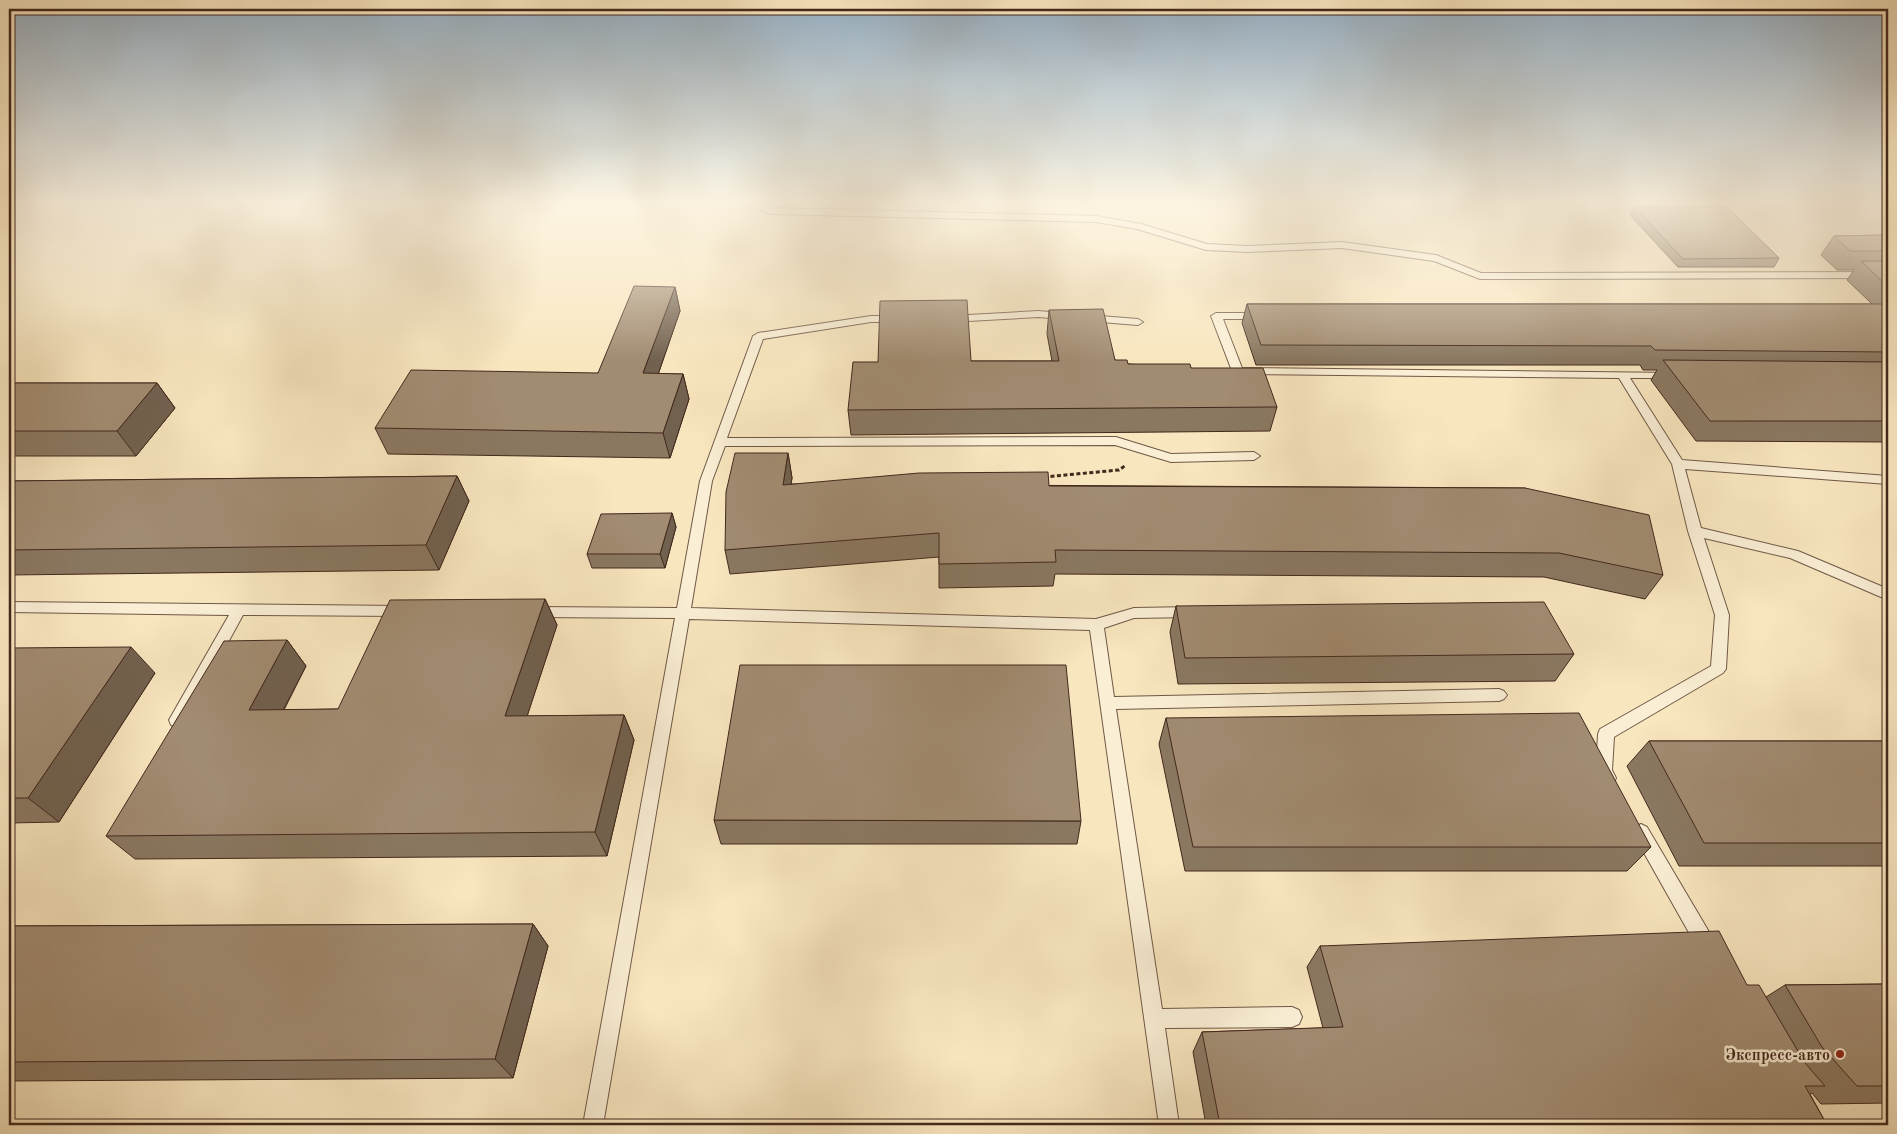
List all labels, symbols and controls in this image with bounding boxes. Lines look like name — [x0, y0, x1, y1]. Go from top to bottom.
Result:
place label: Экспресс-авто — [1725, 1048, 1830, 1064]
marker: Экспресс-авто — [1834, 1048, 1846, 1060]

